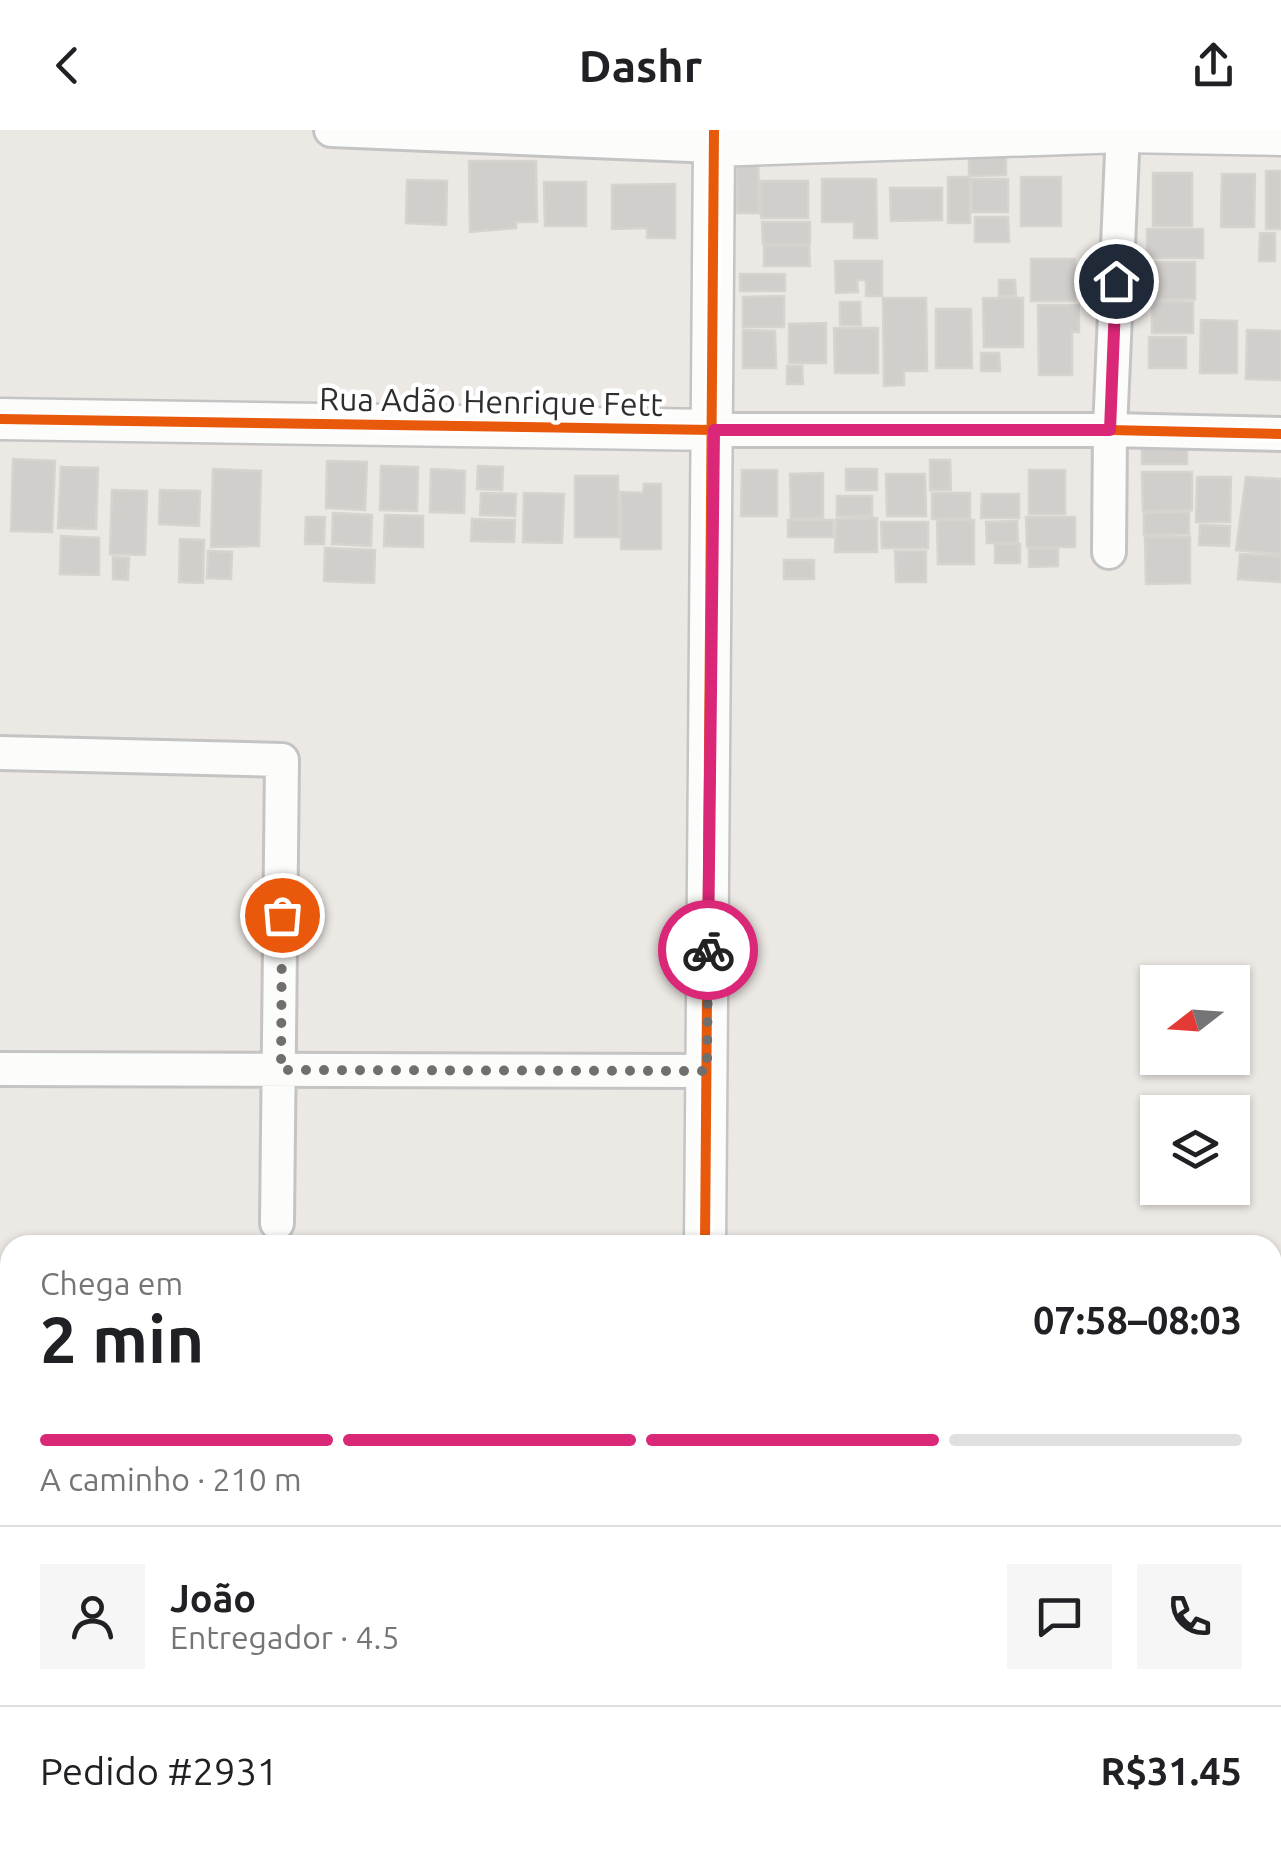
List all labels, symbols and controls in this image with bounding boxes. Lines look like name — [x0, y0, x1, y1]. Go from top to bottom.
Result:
icon: back — [40, 38, 95, 93]
icon: share — [1186, 38, 1241, 93]
text: Dashr — [579, 40, 702, 91]
pin — [1074, 239, 1159, 324]
icon: home — [1089, 254, 1144, 309]
street label: Rua Adão Henrique Fett — [319, 380, 664, 422]
pin — [240, 873, 325, 958]
icon: bag — [255, 888, 310, 943]
courier — [658, 900, 758, 1000]
icon: bike — [681, 923, 736, 978]
north arrow — [1140, 965, 1250, 1075]
map controls — [1140, 965, 1250, 1205]
button: layers — [1140, 1095, 1250, 1205]
text: Chega em — [40, 1265, 183, 1301]
text: 07:58–08:03 — [1033, 1299, 1242, 1341]
text: 2 min — [40, 1302, 204, 1375]
text: A caminho · 210 m — [40, 1461, 302, 1497]
button: person — [40, 1564, 145, 1669]
button: chat — [1007, 1564, 1112, 1669]
button: phone — [1137, 1564, 1242, 1669]
text: João — [170, 1577, 256, 1619]
text: Entregador · 4.5 — [170, 1619, 399, 1655]
text: Pedido #2931 — [40, 1750, 278, 1792]
text: R$31.45 — [1101, 1750, 1242, 1792]

